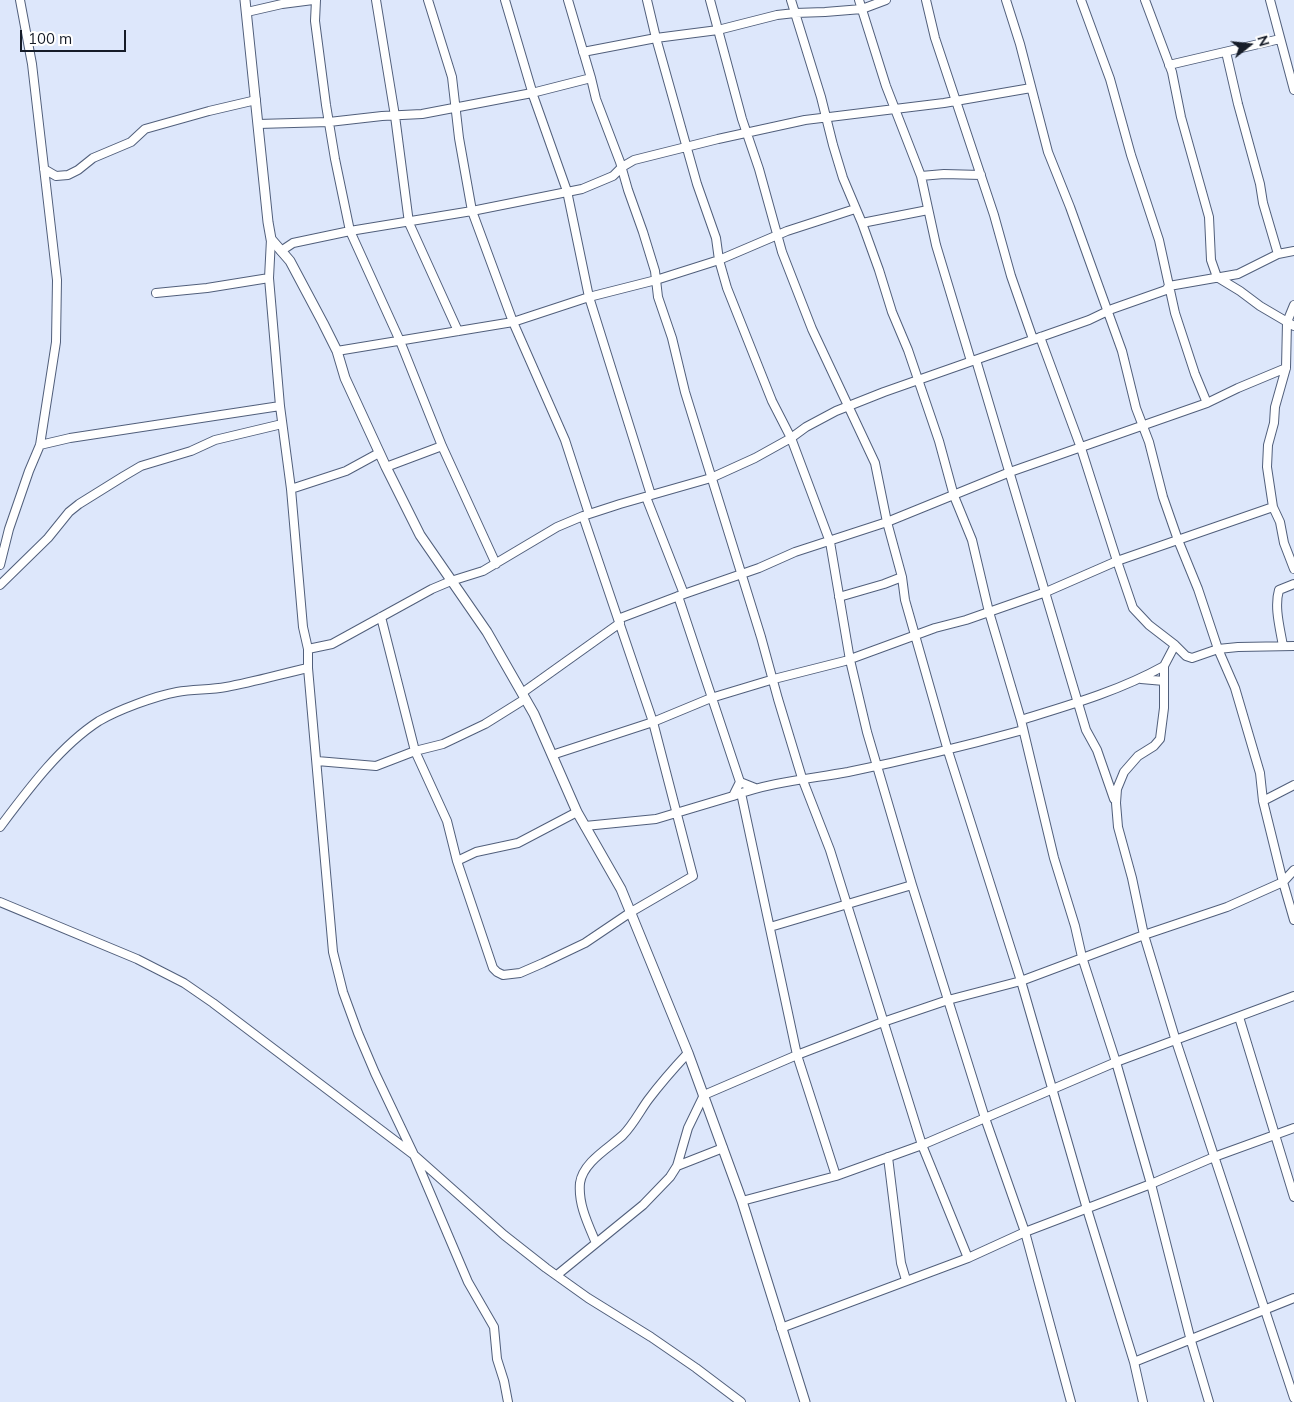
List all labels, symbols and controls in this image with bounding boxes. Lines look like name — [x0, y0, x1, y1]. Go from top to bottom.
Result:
scale bar — [22, 20, 129, 52]
north arrow — [1224, 20, 1274, 70]
text: 100 m — [28, 29, 72, 48]
text: N — [1253, 33, 1274, 48]

